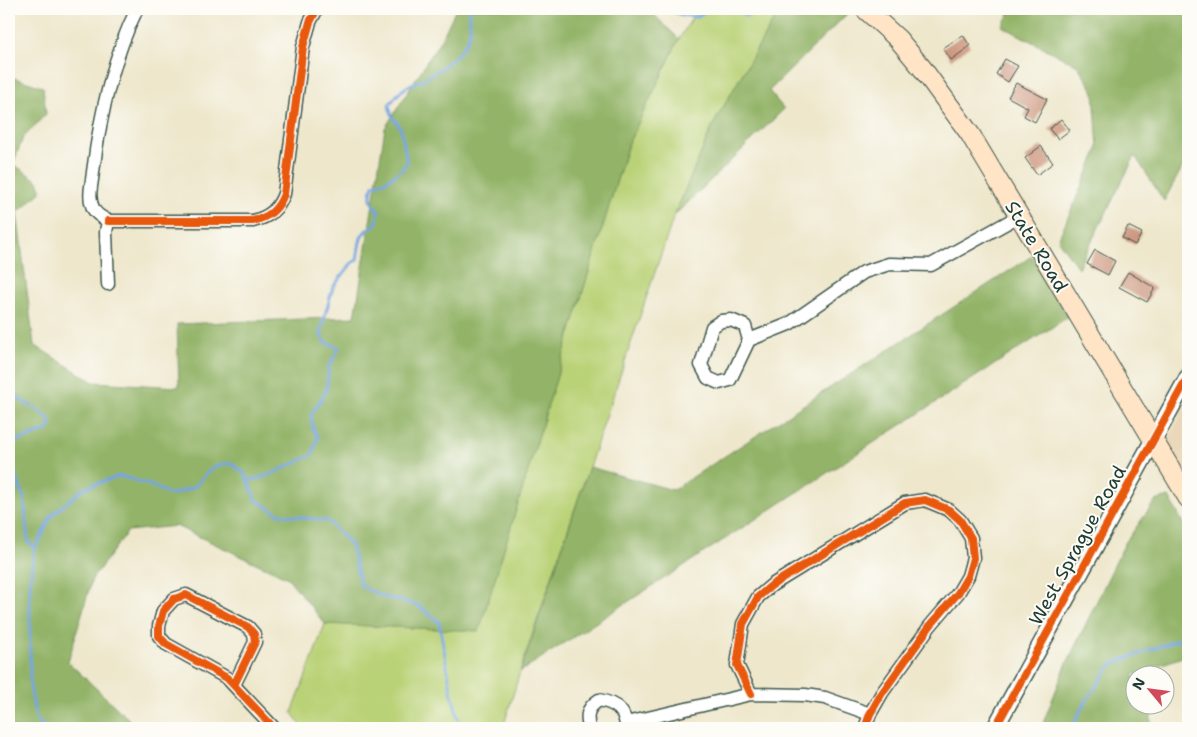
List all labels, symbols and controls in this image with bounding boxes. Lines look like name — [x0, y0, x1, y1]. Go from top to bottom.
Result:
street label: State Road — [999, 196, 1074, 297]
street label: West Sprague Road — [1023, 461, 1132, 630]
north arrow — [1124, 664, 1174, 714]
text: N — [1128, 674, 1149, 693]

